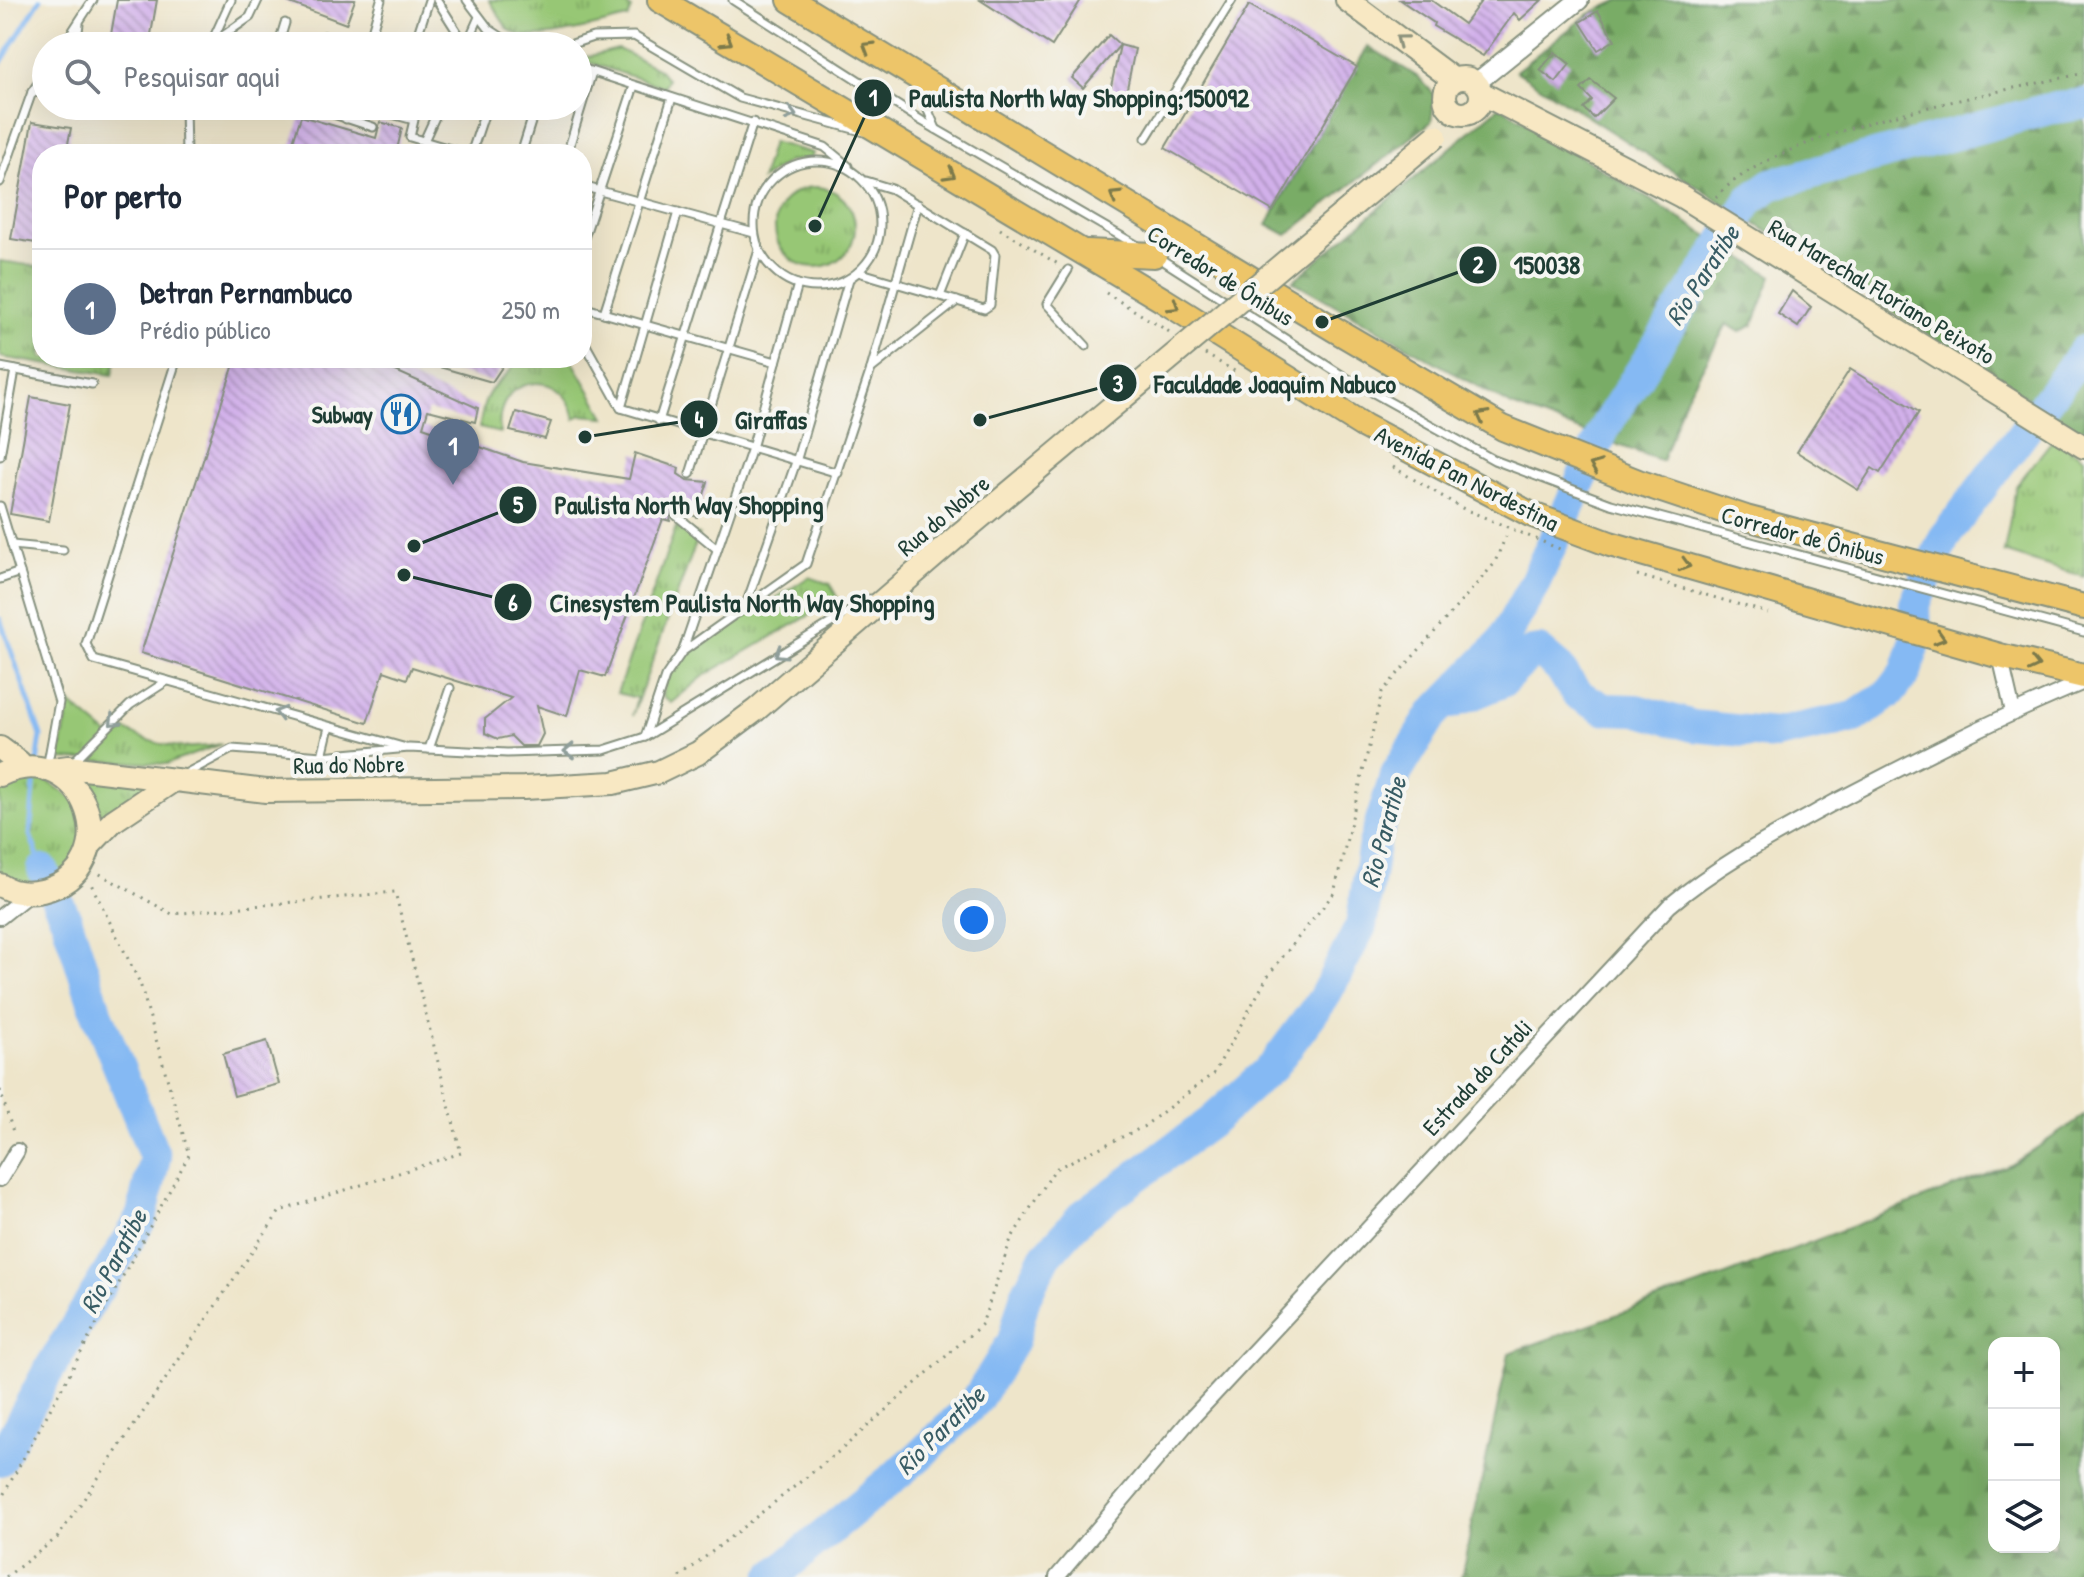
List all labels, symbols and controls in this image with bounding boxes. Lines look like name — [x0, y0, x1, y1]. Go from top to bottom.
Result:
one-way arrow — [718, 31, 733, 46]
search box — [32, 32, 592, 120]
one-way arrow — [1395, 36, 1410, 50]
one-way arrow — [862, 41, 877, 57]
icon: search — [60, 54, 104, 98]
text: Pesquisar aqui — [124, 56, 281, 96]
callout: Paulista North Way Shopping;150092 — [853, 73, 1266, 123]
text: Paulista North Way Shopping;150092 — [909, 80, 1250, 116]
text: 1 — [869, 81, 878, 113]
one-way arrow — [783, 105, 797, 122]
one-way arrow — [941, 164, 956, 180]
text: Por perto — [64, 173, 182, 219]
one-way arrow — [1109, 191, 1124, 206]
street label: Rua Marechal Floriano Peixoto — [1763, 211, 2001, 371]
street label: Corredor de Ônibus — [1142, 217, 1300, 333]
water label: Rio Paratibe — [1657, 217, 1748, 332]
callout: 150038 — [1458, 240, 1597, 290]
text: 150038 — [1514, 247, 1580, 282]
text: 2 — [1472, 248, 1484, 280]
text: Detran Pernambuco — [140, 272, 352, 312]
text: 1 — [85, 292, 95, 327]
text: 250 m — [502, 292, 560, 327]
one-way arrow — [1165, 297, 1180, 312]
text: Prédio público — [140, 312, 271, 347]
callout: Faculdade Joaquim Nabuco — [1098, 358, 1412, 408]
text: Faculdade Joaquim Nabuco — [1153, 366, 1397, 402]
text: 3 — [1113, 367, 1124, 399]
restaurant icon: Subway — [380, 393, 422, 435]
callout: Giraffas — [679, 394, 823, 444]
place label: Subway — [312, 398, 373, 431]
text: Giraffas — [735, 402, 807, 437]
text: 4 — [695, 403, 704, 435]
one-way arrow — [1476, 410, 1491, 426]
street label: Avenida Pan Nordestina — [1370, 418, 1564, 538]
pin: 1 — [427, 419, 479, 485]
one-way arrow — [1589, 459, 1603, 476]
street label: Rua do Nobre — [890, 467, 996, 563]
callout: Paulista North Way Shopping — [498, 480, 839, 530]
text: Paulista North Way Shopping — [554, 487, 824, 523]
text: 5 — [513, 488, 524, 520]
street label: Corredor de Ônibus — [1718, 498, 1888, 572]
one-way arrow — [1678, 556, 1692, 572]
callout: Cinesystem Paulista North Way Shopping — [493, 577, 950, 627]
text: Cinesystem Paulista North Way Shopping — [549, 585, 935, 621]
text: 6 — [508, 586, 518, 618]
one-way arrow — [1932, 629, 1946, 645]
one-way arrow — [774, 643, 789, 659]
one-way arrow — [2026, 655, 2040, 672]
one-way arrow — [273, 706, 287, 722]
one-way arrow — [109, 712, 123, 726]
one-way arrow — [562, 743, 575, 760]
street label: Rua do Nobre — [293, 747, 405, 781]
water label: Rio Paratibe — [1351, 771, 1415, 891]
your location — [954, 900, 994, 940]
street label: Estrada do Catoli — [1415, 1012, 1539, 1142]
water label: Rio Paratibe — [71, 1202, 156, 1319]
map controls — [1988, 1337, 2060, 1553]
button: + — [1988, 1337, 2060, 1409]
water label: Rio Paratibe — [888, 1377, 993, 1482]
button: − — [1988, 1409, 2060, 1481]
button: layers — [1988, 1481, 2060, 1553]

